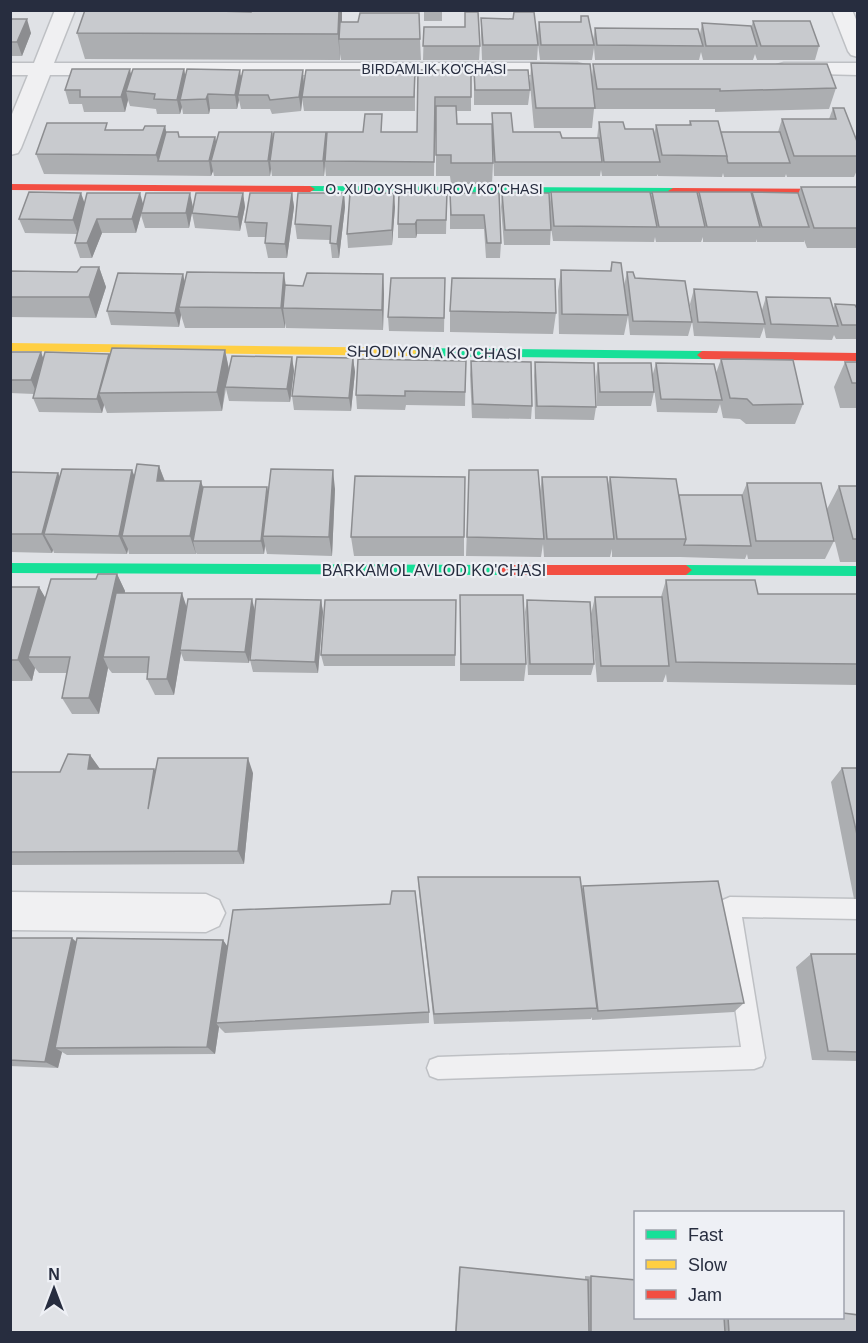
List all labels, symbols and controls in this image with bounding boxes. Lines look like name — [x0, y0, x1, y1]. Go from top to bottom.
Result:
street label: BIRDAMLIK KO'CHASI — [361, 61, 507, 77]
street label: O. XUDOYSHUKUROV KO'CHASI — [325, 181, 543, 197]
street label: SHODIYONA KO'CHASI — [347, 342, 521, 363]
street label: BARKAMOL AVLOD KO'CHASI — [322, 562, 546, 579]
legend — [634, 1211, 844, 1319]
text: Fast — [688, 1225, 723, 1245]
text: Slow — [688, 1255, 728, 1275]
north arrow — [24, 1259, 84, 1319]
text: N — [48, 1266, 60, 1283]
text: Jam — [688, 1285, 722, 1305]

